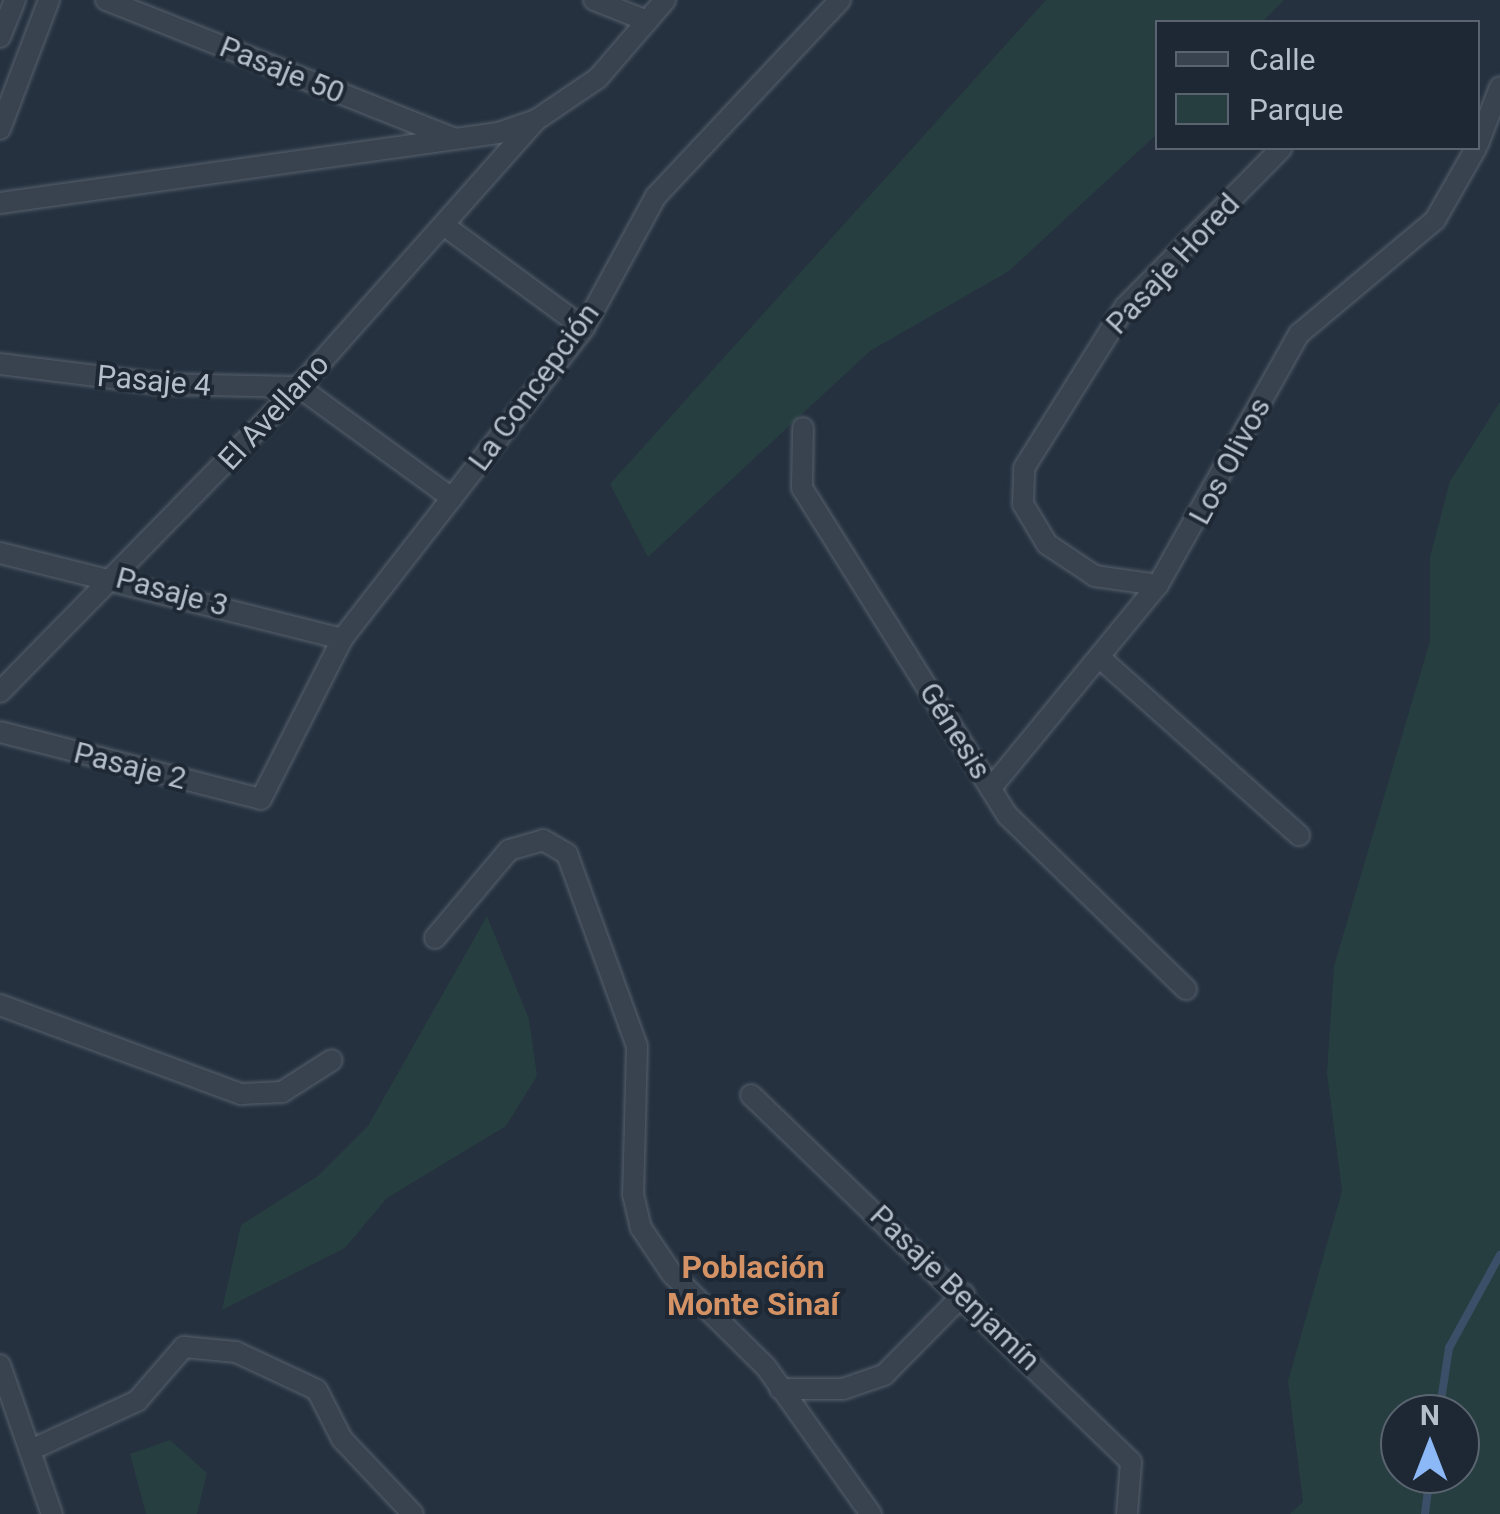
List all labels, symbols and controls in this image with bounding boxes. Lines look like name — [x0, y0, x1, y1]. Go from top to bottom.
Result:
legend — [1155, 20, 1480, 150]
street label: Pasaje 50 — [214, 29, 350, 111]
text: Calle — [1249, 42, 1315, 77]
text: Parque — [1249, 92, 1343, 127]
street label: Pasaje Hored — [1099, 186, 1247, 342]
street label: La Concepción — [461, 296, 607, 478]
street label: El Avellano — [211, 347, 337, 477]
street label: Pasaje 4 — [96, 358, 212, 404]
street label: Los Olivos — [1182, 391, 1278, 531]
street label: Pasaje 3 — [112, 560, 232, 624]
street label: Génesis — [911, 676, 999, 786]
street label: Pasaje 2 — [70, 735, 190, 797]
street label: Pasaje Benjamín — [863, 1198, 1047, 1378]
district label: Población Monte Sinaí — [667, 1249, 839, 1324]
north arrow — [1380, 1394, 1480, 1494]
text: N — [1420, 1399, 1440, 1432]

